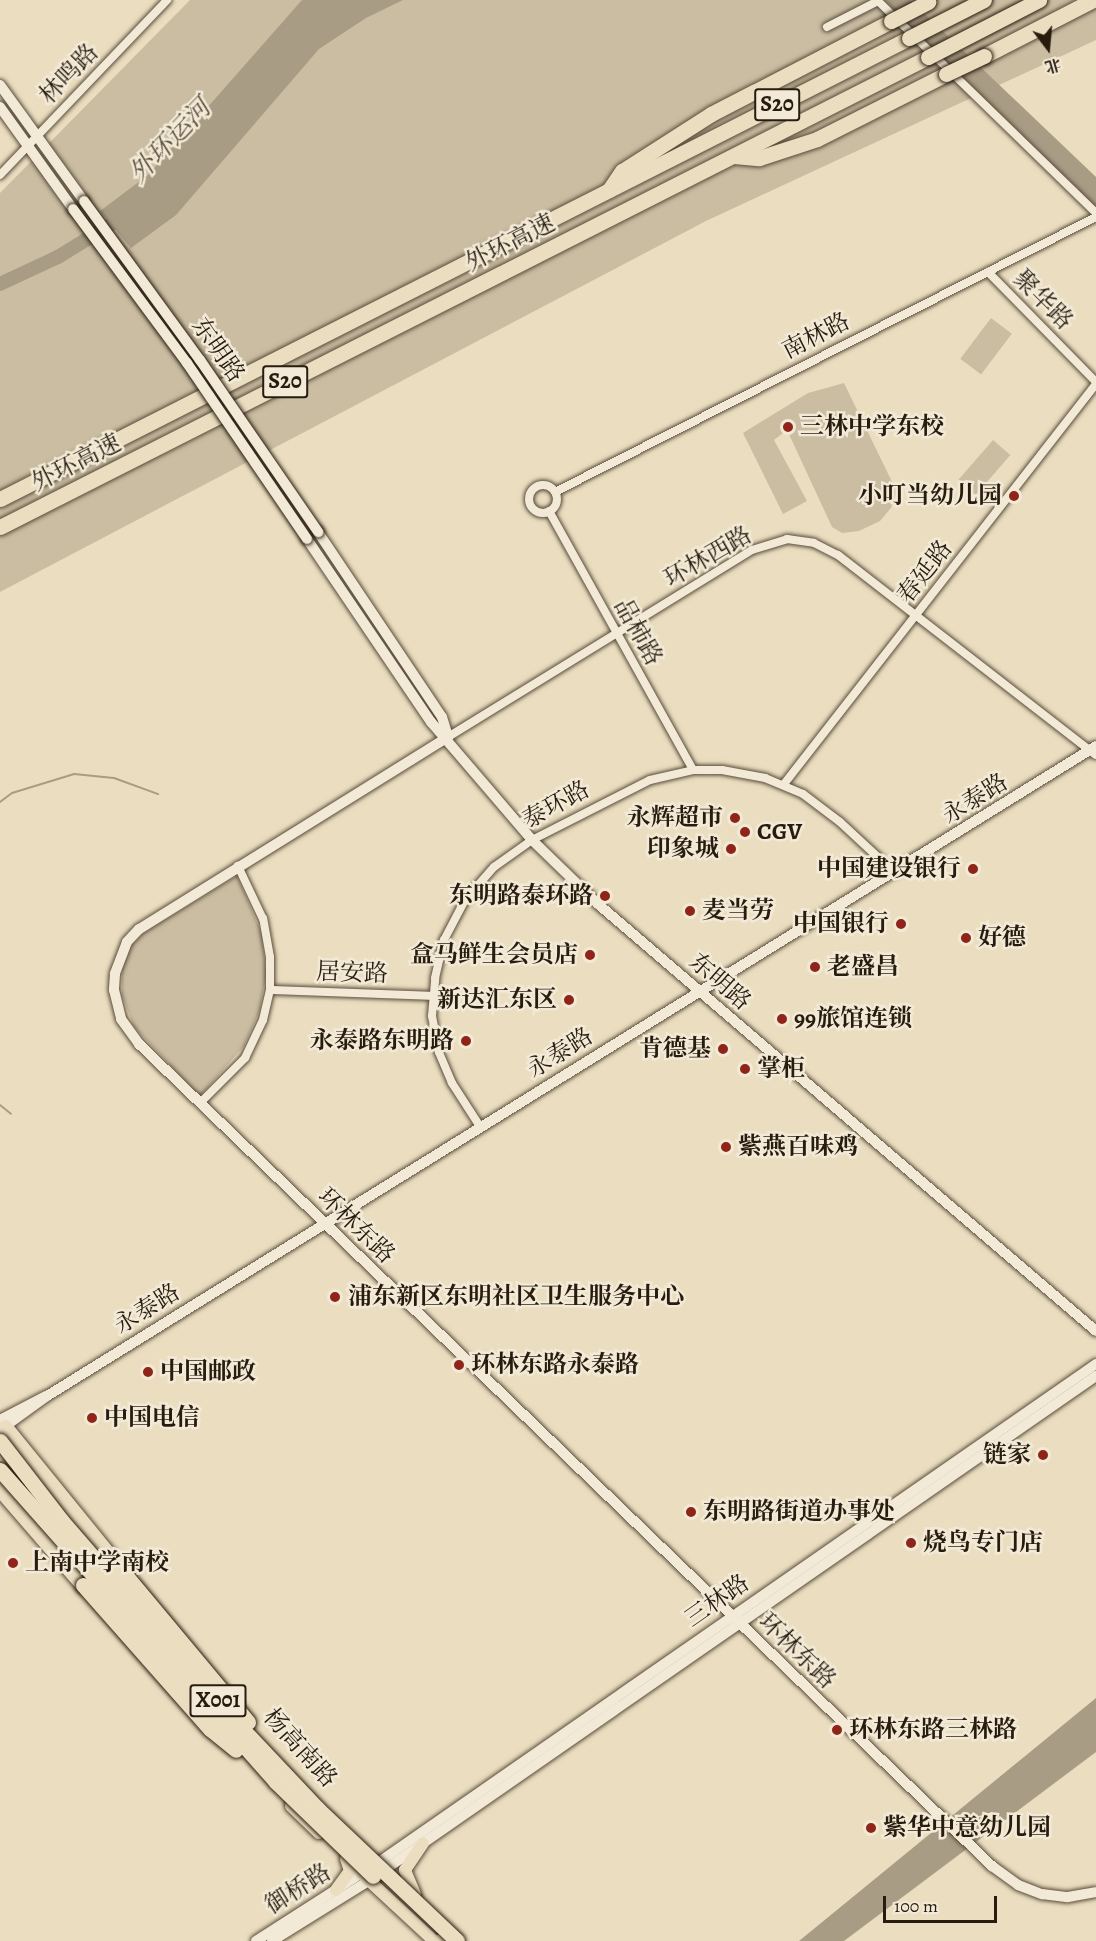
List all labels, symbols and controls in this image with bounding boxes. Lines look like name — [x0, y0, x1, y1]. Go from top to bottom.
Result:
north arrow — [1018, 18, 1078, 78]
street label: 林鸣路 — [34, 38, 104, 110]
text: 北 — [1042, 53, 1064, 78]
road number: S20 — [753, 86, 801, 124]
water label: 外环运河 — [123, 93, 217, 189]
street label: 外环高速 — [461, 208, 559, 278]
street label: 聚华路 — [1007, 264, 1079, 336]
street label: 南林路 — [777, 307, 855, 365]
street label: 东明路 — [186, 312, 250, 388]
road number: S20 — [261, 363, 309, 401]
place label: 三林中学东校 — [800, 413, 944, 441]
marker: 三林中学东校 — [781, 420, 795, 434]
street label: 外环高速 — [27, 428, 125, 498]
place label: 小叮当幼儿园 — [858, 482, 1002, 510]
marker: 小叮当幼儿园 — [1007, 489, 1021, 503]
street label: 环林西路 — [659, 521, 757, 593]
street label: 春延路 — [891, 535, 959, 609]
street label: 品柿路 — [608, 594, 668, 670]
street label: 永泰路 — [937, 768, 1013, 830]
street label: 泰环路 — [518, 775, 594, 835]
place label: 永辉超市 — [627, 804, 723, 832]
marker: 永辉超市 — [728, 811, 742, 825]
place label: CGV — [757, 818, 802, 846]
marker: CGV — [738, 825, 752, 839]
place label: 印象城 — [647, 835, 719, 863]
marker: 印象城 — [724, 842, 738, 856]
place label: 中国建设银行 — [817, 855, 961, 883]
marker: 中国建设银行 — [966, 862, 980, 876]
place label: 东明路泰环路 — [449, 882, 593, 910]
marker: 东明路泰环路 — [598, 889, 612, 903]
place label: 麦当劳 — [702, 897, 774, 925]
marker: 麦当劳 — [683, 904, 697, 918]
place label: 中国银行 — [793, 910, 889, 938]
marker: 中国银行 — [894, 917, 908, 931]
place label: 好德 — [978, 924, 1026, 952]
marker: 好德 — [959, 931, 973, 945]
place label: 盒马鲜生会员店 — [410, 941, 578, 969]
marker: 盒马鲜生会员店 — [583, 948, 597, 962]
street label: 东明路 — [683, 948, 757, 1016]
place label: 老盛昌 — [827, 953, 899, 981]
street label: 居安路 — [316, 957, 388, 989]
marker: 老盛昌 — [808, 960, 822, 974]
place label: 新达汇东区 — [437, 986, 557, 1014]
marker: 新达汇东区 — [562, 993, 576, 1007]
place label: 99旅馆连锁 — [794, 1005, 912, 1033]
marker: 99旅馆连锁 — [775, 1012, 789, 1026]
street label: 永泰路 — [522, 1022, 598, 1084]
place label: 永泰路东明路 — [310, 1027, 454, 1055]
marker: 永泰路东明路 — [459, 1034, 473, 1048]
place label: 肯德基 — [639, 1035, 711, 1063]
marker: 肯德基 — [716, 1042, 730, 1056]
place label: 掌柜 — [757, 1055, 805, 1083]
marker: 掌柜 — [738, 1062, 752, 1076]
place label: 紫燕百味鸡 — [738, 1133, 858, 1161]
marker: 紫燕百味鸡 — [719, 1140, 733, 1154]
street label: 环林东路 — [311, 1182, 401, 1270]
street label: 永泰路 — [109, 1278, 185, 1340]
place label: 浦东新区东明社区卫生服务中心 — [348, 1283, 684, 1311]
marker: 浦东新区东明社区卫生服务中心 — [326, 1288, 344, 1306]
place label: 环林东路永泰路 — [471, 1351, 639, 1379]
place label: 中国邮政 — [160, 1358, 256, 1386]
marker: 环林东路永泰路 — [452, 1358, 466, 1372]
marker: 中国邮政 — [141, 1365, 155, 1379]
place label: 中国电信 — [104, 1404, 200, 1432]
marker: 中国电信 — [85, 1411, 99, 1425]
place label: 链家 — [983, 1441, 1031, 1469]
marker: 链家 — [1036, 1448, 1050, 1462]
place label: 东明路街道办事处 — [703, 1498, 895, 1526]
marker: 东明路街道办事处 — [684, 1505, 698, 1519]
place label: 烧鸟专门店 — [923, 1529, 1043, 1557]
marker: 烧鸟专门店 — [904, 1536, 918, 1550]
place label: 上南中学南校 — [25, 1549, 169, 1577]
marker: 上南中学南校 — [6, 1556, 20, 1570]
street label: 三林路 — [679, 1569, 755, 1633]
street label: 环林东路 — [752, 1607, 842, 1695]
road number: X001 — [190, 1682, 246, 1720]
street label: 杨高南路 — [257, 1703, 343, 1793]
place label: 环林东路三林路 — [849, 1716, 1017, 1744]
marker: 环林东路三林路 — [830, 1723, 844, 1737]
place label: 紫华中意幼儿园 — [883, 1814, 1051, 1842]
marker: 紫华中意幼儿园 — [864, 1821, 878, 1835]
street label: 御桥路 — [260, 1858, 336, 1920]
scale bar — [886, 1884, 1000, 1922]
text: 100 m — [894, 1894, 938, 1918]

